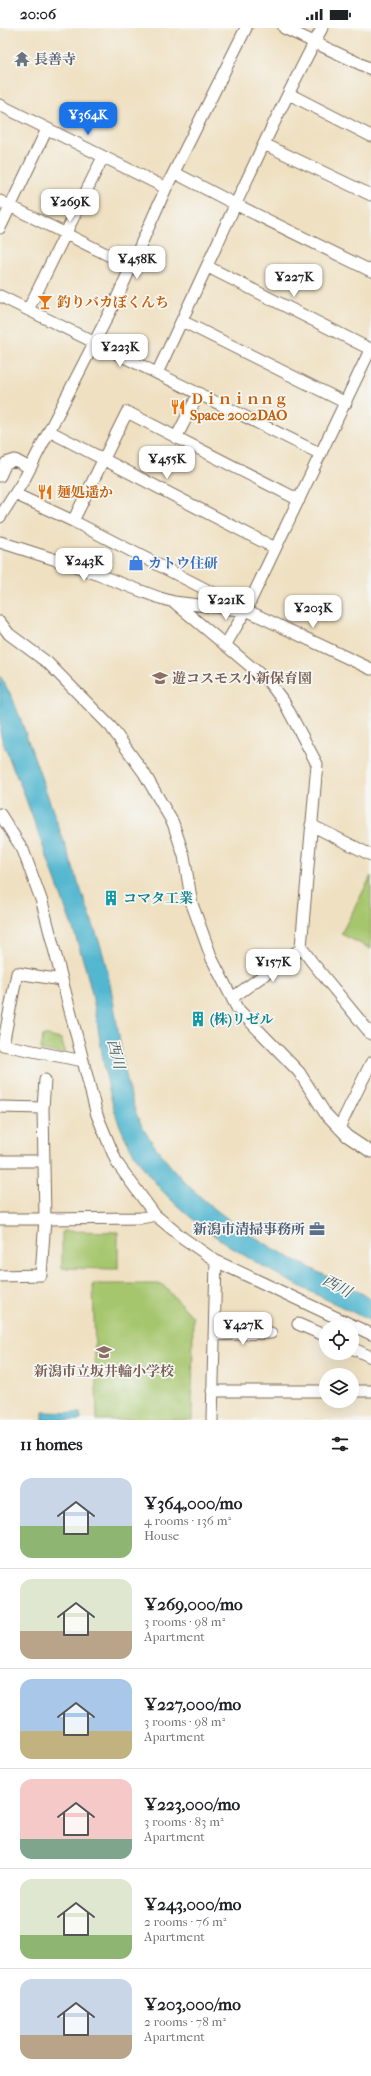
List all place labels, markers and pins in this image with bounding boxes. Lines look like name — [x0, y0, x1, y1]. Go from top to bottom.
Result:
temple icon: 長善寺 — [13, 50, 31, 68]
place label: 長善寺 — [34, 51, 76, 68]
pin: ¥364K — [60, 102, 116, 136]
pin: ¥269K — [42, 189, 98, 223]
pin: ¥458K — [109, 246, 165, 280]
pin: ¥227K — [266, 264, 322, 298]
bar icon: 釣りバカぼくんち — [36, 293, 54, 311]
place label: 釣りバカぼくんち — [57, 294, 169, 311]
pin: ¥223K — [92, 334, 148, 368]
place label: Ｄｉｎｉｎｎｇ Space 2002DAO — [190, 391, 288, 424]
restaurant icon: Ｄｉｎｉｎｎｇ Space 2002DAO — [169, 398, 187, 416]
pin: ¥455K — [139, 446, 195, 480]
restaurant icon: 麺処遥か — [36, 483, 54, 501]
place label: 麺処遥か — [57, 484, 113, 501]
pin: ¥243K — [56, 548, 112, 582]
shop icon: カトウ住研 — [127, 554, 145, 572]
place label: カトウ住研 — [148, 555, 218, 572]
pin: ¥221K — [198, 587, 254, 621]
pin: ¥203K — [285, 595, 341, 629]
school or university icon: 遊コスモス小新保育園 — [151, 669, 169, 687]
place label: 遊コスモス小新保育園 — [172, 670, 312, 687]
building icon: コマタ工業 — [102, 889, 120, 907]
place label: コマタ工業 — [123, 890, 193, 907]
pin: ¥157K — [245, 949, 301, 983]
building icon: (株)リゼル — [189, 1010, 207, 1028]
place label: (株)リゼル — [210, 1011, 274, 1028]
office icon: 新潟市清掃事務所 — [308, 1220, 326, 1238]
place label: 新潟市清掃事務所 — [193, 1221, 305, 1238]
pin: ¥427K — [215, 1312, 271, 1346]
school or university icon: 新潟市立坂井輪小学校 — [95, 1343, 113, 1361]
place label: 新潟市立坂井輪小学校 — [34, 1363, 174, 1380]

